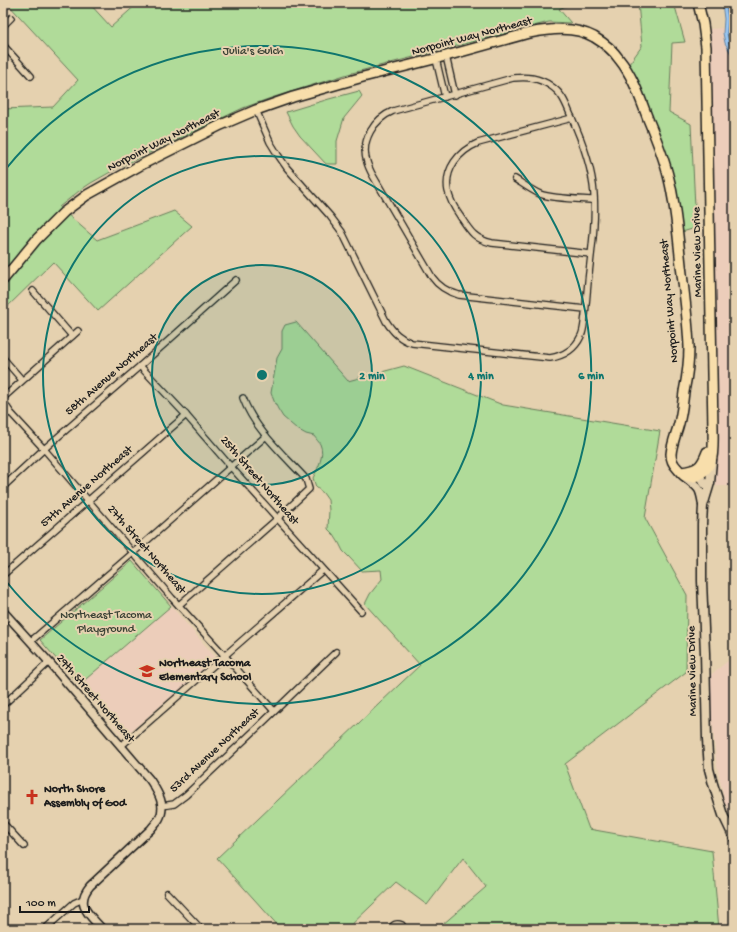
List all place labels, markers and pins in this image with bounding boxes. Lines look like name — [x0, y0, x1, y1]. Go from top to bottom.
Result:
centre of rings — [255, 368, 269, 382]
place label: Northeast Tacoma Elementary School — [158, 657, 252, 685]
school or university icon: Northeast Tacoma Elementary School — [138, 662, 156, 680]
place label: North Shore Assembly of God — [43, 783, 128, 811]
church icon: North Shore Assembly of God — [23, 788, 41, 806]

